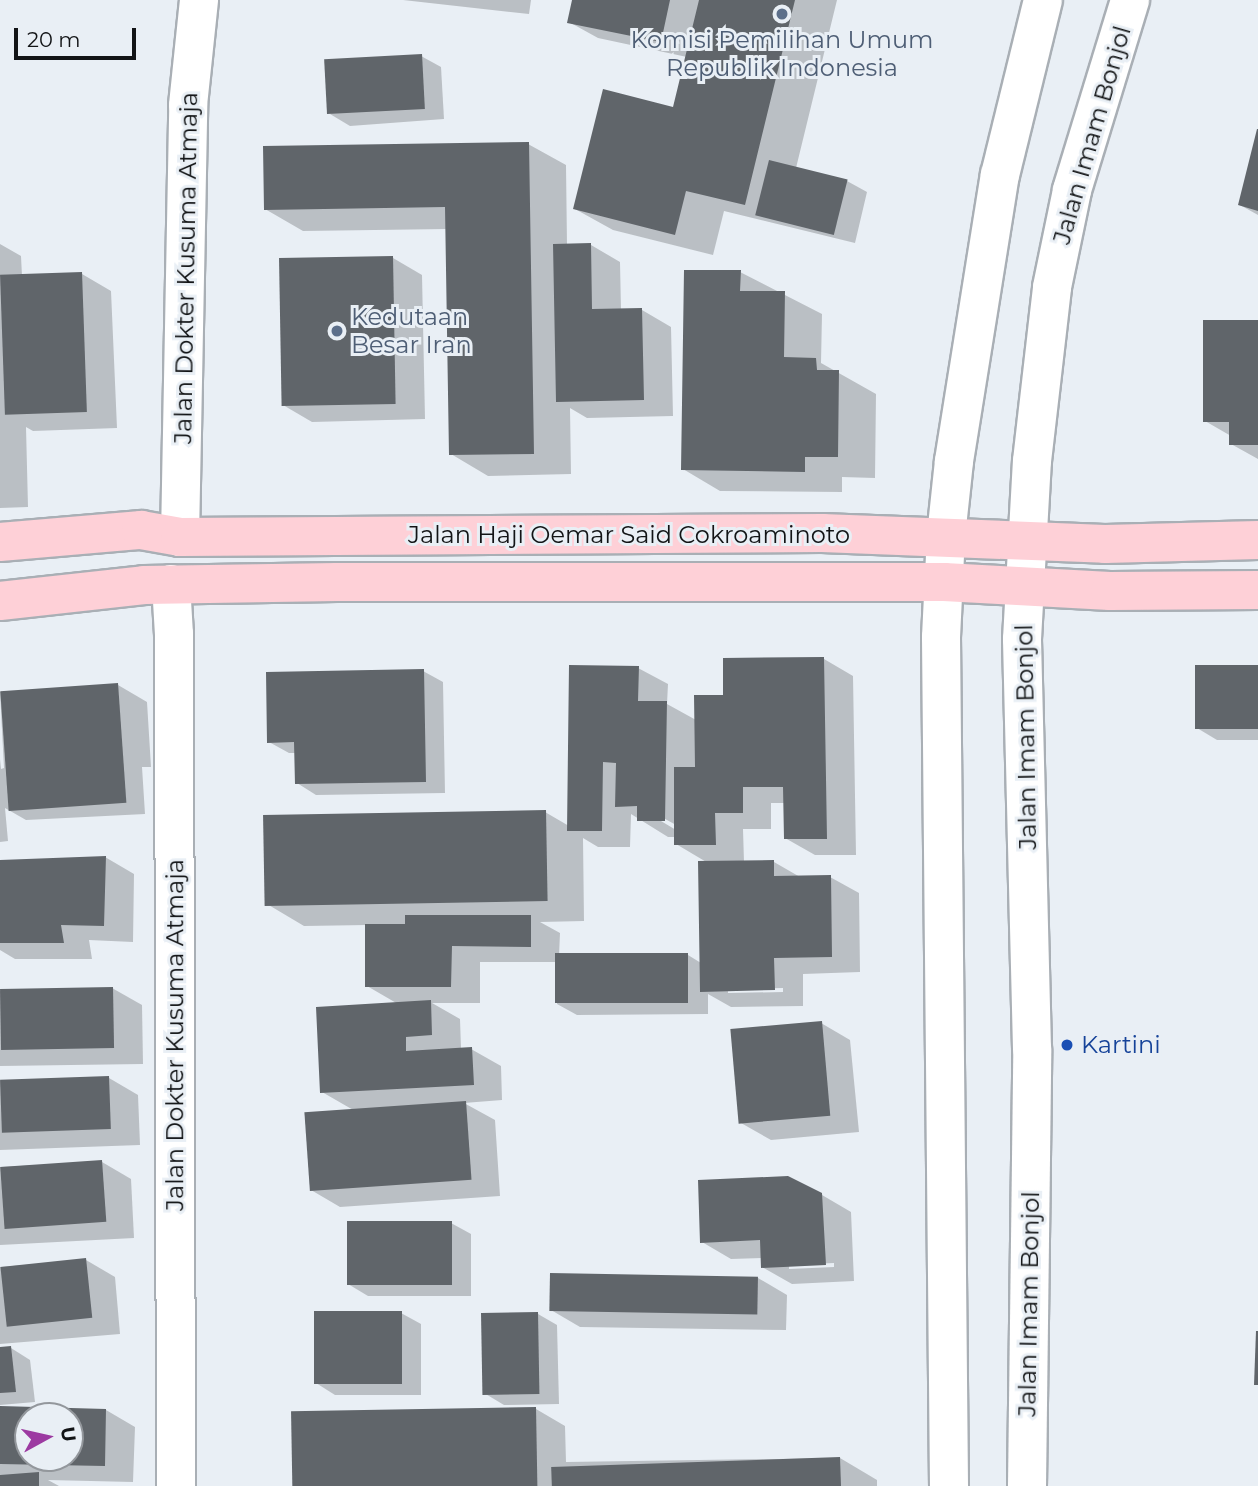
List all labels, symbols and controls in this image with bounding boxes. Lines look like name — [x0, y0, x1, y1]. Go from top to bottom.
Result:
marker: Komisi Pemilihan Umum Republik Indonesia — [774, 6, 790, 22]
scale bar — [18, 14, 140, 58]
street label: Jalan Imam Bonjol — [1047, 23, 1137, 247]
place label: Komisi Pemilihan Umum Republik Indonesia — [630, 26, 934, 82]
text: 20 m — [27, 27, 81, 52]
street label: Jalan Dokter Kusuma Atmaja — [169, 92, 203, 444]
place label: Kedutaan Besar Iran — [351, 303, 472, 359]
marker: Kedutaan Besar Iran — [329, 323, 345, 339]
street label: Jalan Haji Oemar Said Cokroaminoto — [408, 521, 850, 549]
street label: Jalan Imam Bonjol — [1010, 624, 1042, 850]
street label: Jalan Dokter Kusuma Atmaja — [161, 859, 189, 1211]
place label: Kartini — [1081, 1031, 1161, 1059]
marker: Kartini — [1059, 1037, 1075, 1053]
street label: Jalan Imam Bonjol — [1013, 1191, 1045, 1417]
north arrow — [14, 1402, 84, 1472]
text: U — [56, 1425, 81, 1443]

